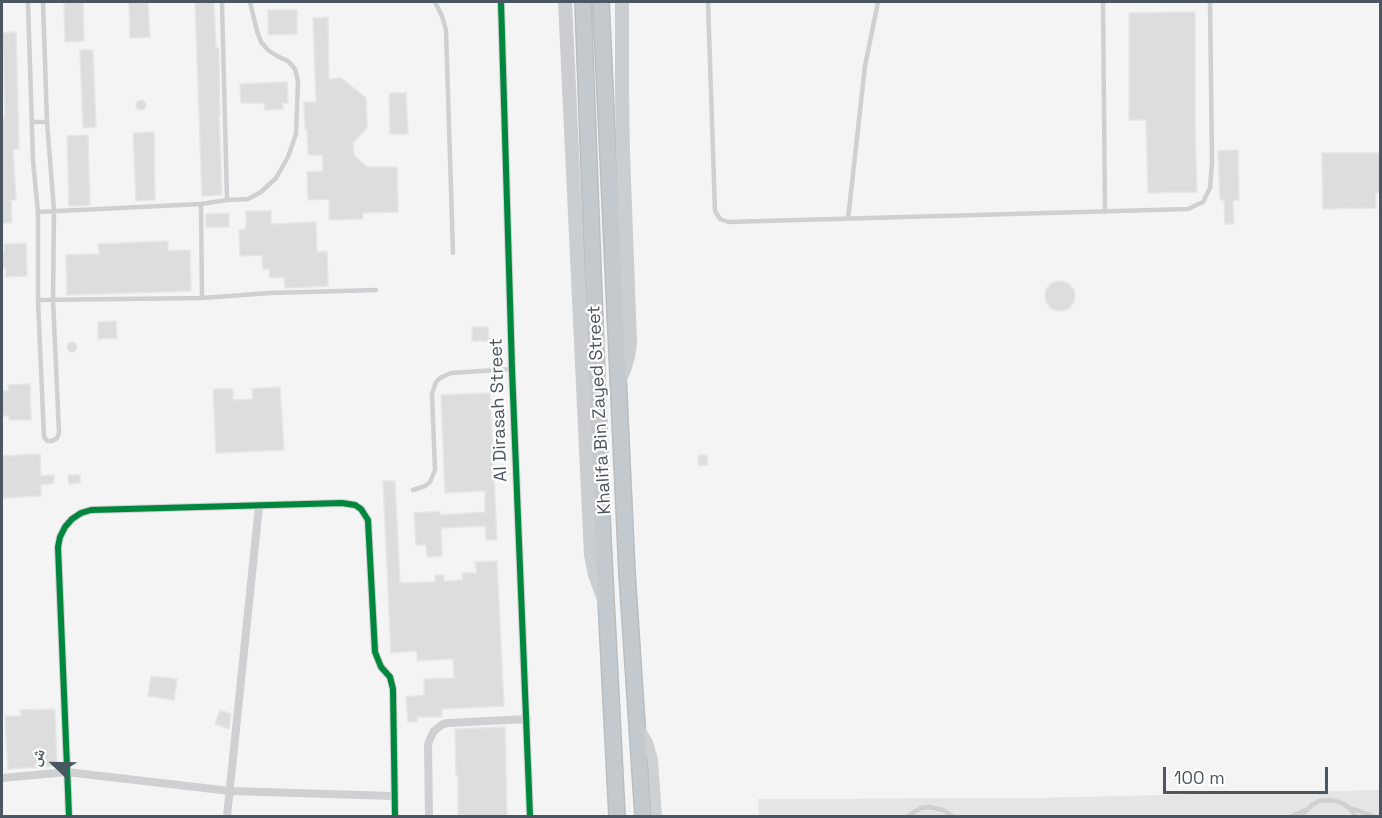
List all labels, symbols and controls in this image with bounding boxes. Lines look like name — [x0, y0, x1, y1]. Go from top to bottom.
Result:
street label: Khalifa Bin Zayed Street — [584, 305, 616, 515]
street label: Al Dirasah Street — [486, 338, 512, 482]
north arrow — [24, 734, 84, 794]
text: ش — [24, 745, 50, 769]
scale bar — [1166, 755, 1331, 793]
text: 100 m — [1174, 766, 1225, 789]

